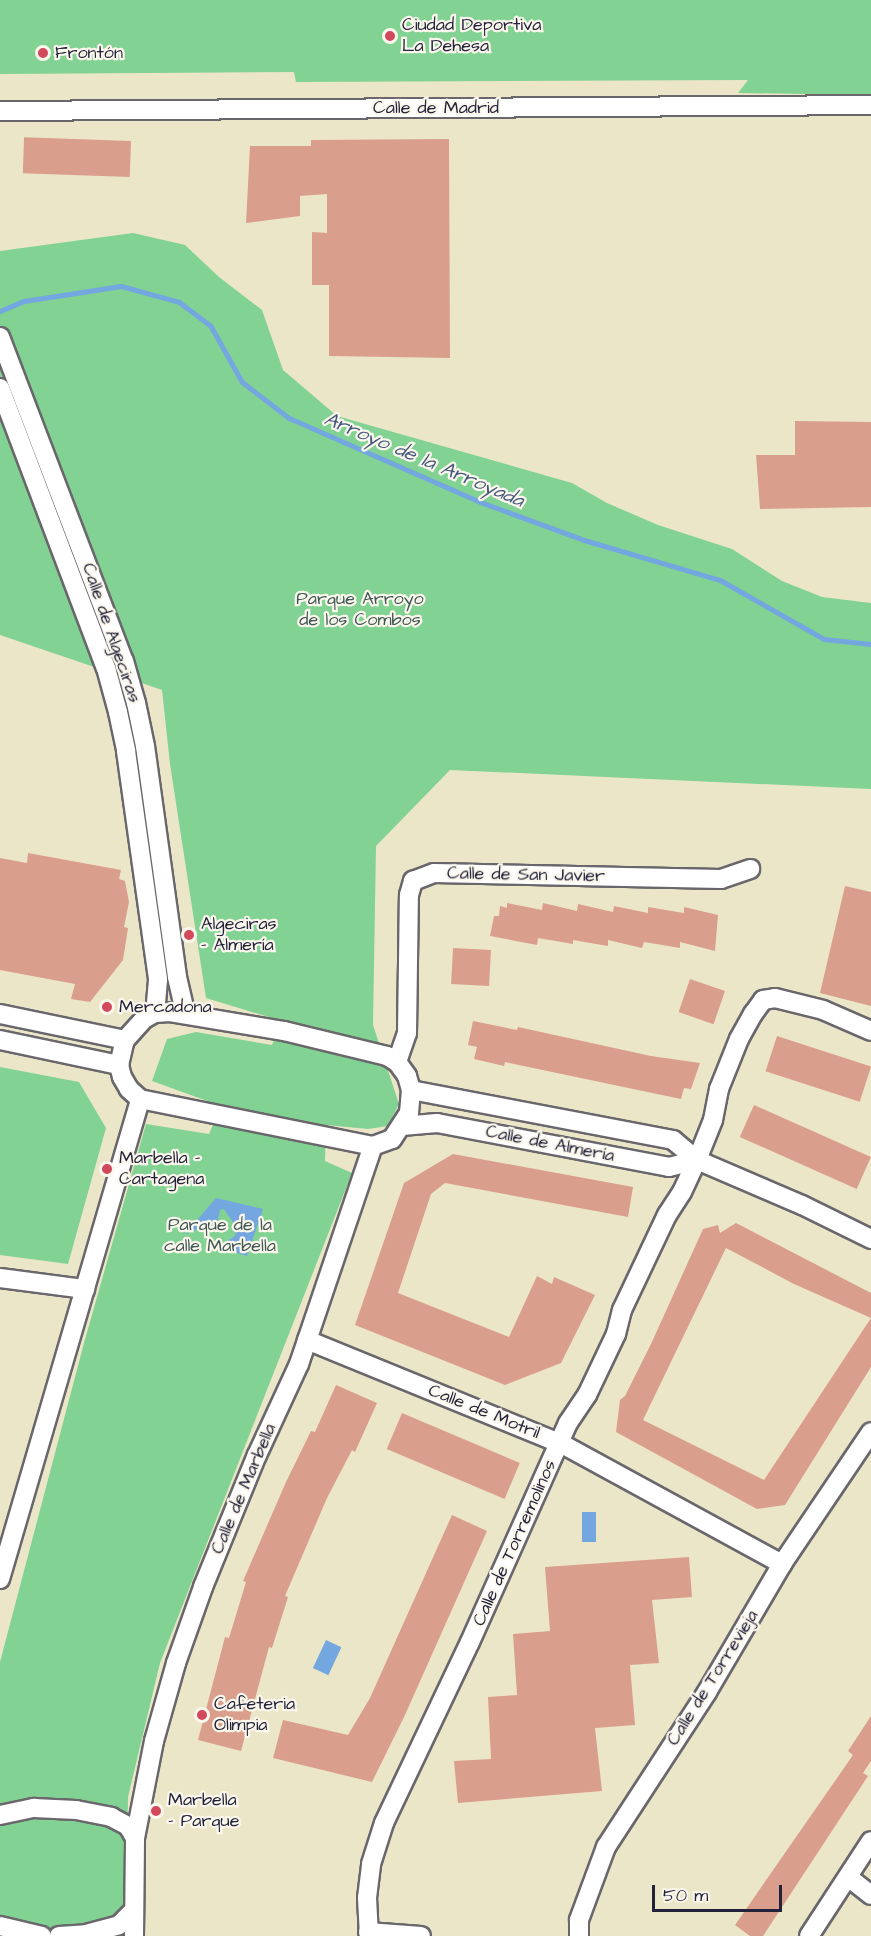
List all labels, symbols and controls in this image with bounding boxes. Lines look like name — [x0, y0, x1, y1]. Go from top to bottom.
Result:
place label: Ciudad Deportiva La Dehesa — [402, 15, 541, 57]
marker: Ciudad Deportiva La Dehesa — [383, 29, 397, 43]
place label: Frontón — [55, 42, 123, 64]
marker: Frontón — [36, 46, 50, 60]
street label: Calle de Madrid — [373, 97, 499, 119]
water label: Arroyo de la Arroyada — [321, 407, 527, 513]
street label: Calle de Algeciras — [77, 560, 145, 706]
park label: Parque Arroyo de los Combos — [296, 589, 424, 632]
street label: Calle de San Javier — [447, 863, 605, 887]
place label: Algeciras - Almería — [201, 914, 277, 956]
marker: Algeciras - Almería — [182, 928, 196, 942]
place label: Mercadona — [119, 996, 212, 1018]
marker: Mercadona — [100, 1000, 114, 1014]
street label: Calle de Almería — [484, 1121, 616, 1167]
place label: Marbella - Cartagena — [119, 1148, 204, 1190]
marker: Marbella - Cartagena — [100, 1162, 114, 1176]
park label: Parque de la calle Marbella — [164, 1215, 276, 1258]
street label: Calle de Motril — [425, 1380, 543, 1444]
street label: Calle de Marbella — [207, 1421, 281, 1557]
street label: Calle de Torremolinos — [469, 1457, 561, 1629]
street label: Calle de Torrevieja — [663, 1606, 763, 1750]
place label: Cafeteria Olimpia — [214, 1694, 295, 1736]
marker: Cafeteria Olimpia — [195, 1708, 209, 1722]
place label: Marbella - Parque — [168, 1790, 239, 1832]
marker: Marbella - Parque — [149, 1804, 163, 1818]
scale bar — [655, 1873, 786, 1911]
text: 50 m — [663, 1883, 708, 1908]

